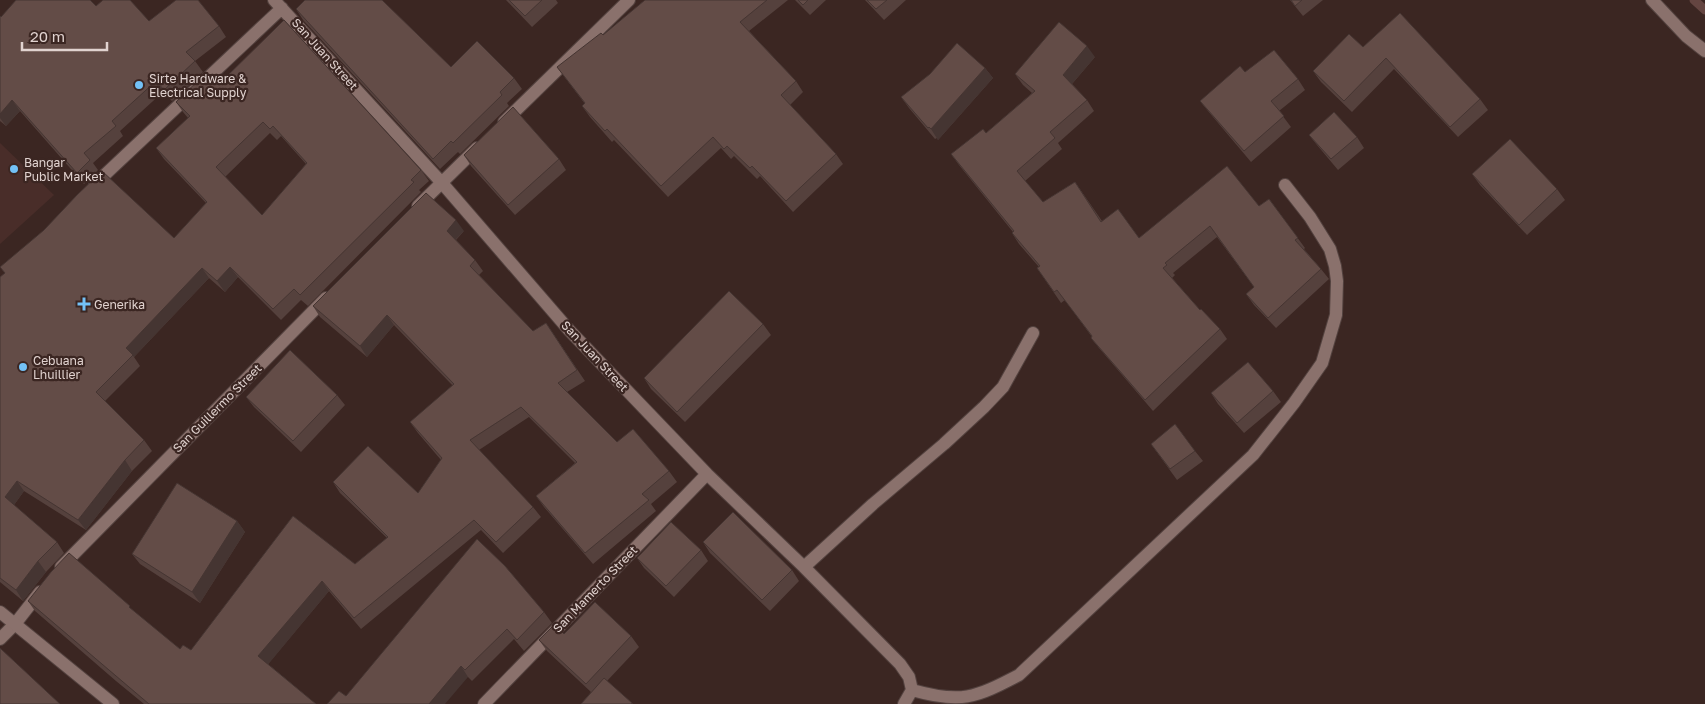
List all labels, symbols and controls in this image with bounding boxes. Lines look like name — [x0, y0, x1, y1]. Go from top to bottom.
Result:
street label: San Juan Street — [289, 15, 361, 93]
scale bar — [22, 20, 108, 52]
text: 20 m — [30, 27, 65, 45]
place label: Sirte Hardware & Electrical Supply — [149, 71, 247, 100]
marker: Sirte Hardware & Electrical Supply — [133, 79, 145, 91]
place label: Bangar Public Market — [24, 155, 103, 184]
marker: Bangar Public Market — [8, 163, 20, 175]
place label: Generika — [94, 297, 145, 312]
marker: Generika — [78, 298, 90, 310]
street label: San Juan Street — [558, 317, 632, 395]
place label: Cebuana Lhuillier — [33, 353, 84, 382]
street label: San Guillermo Street — [170, 360, 265, 455]
marker: Cebuana Lhuillier — [17, 361, 29, 373]
street label: San Mamerto Street — [550, 542, 640, 636]

